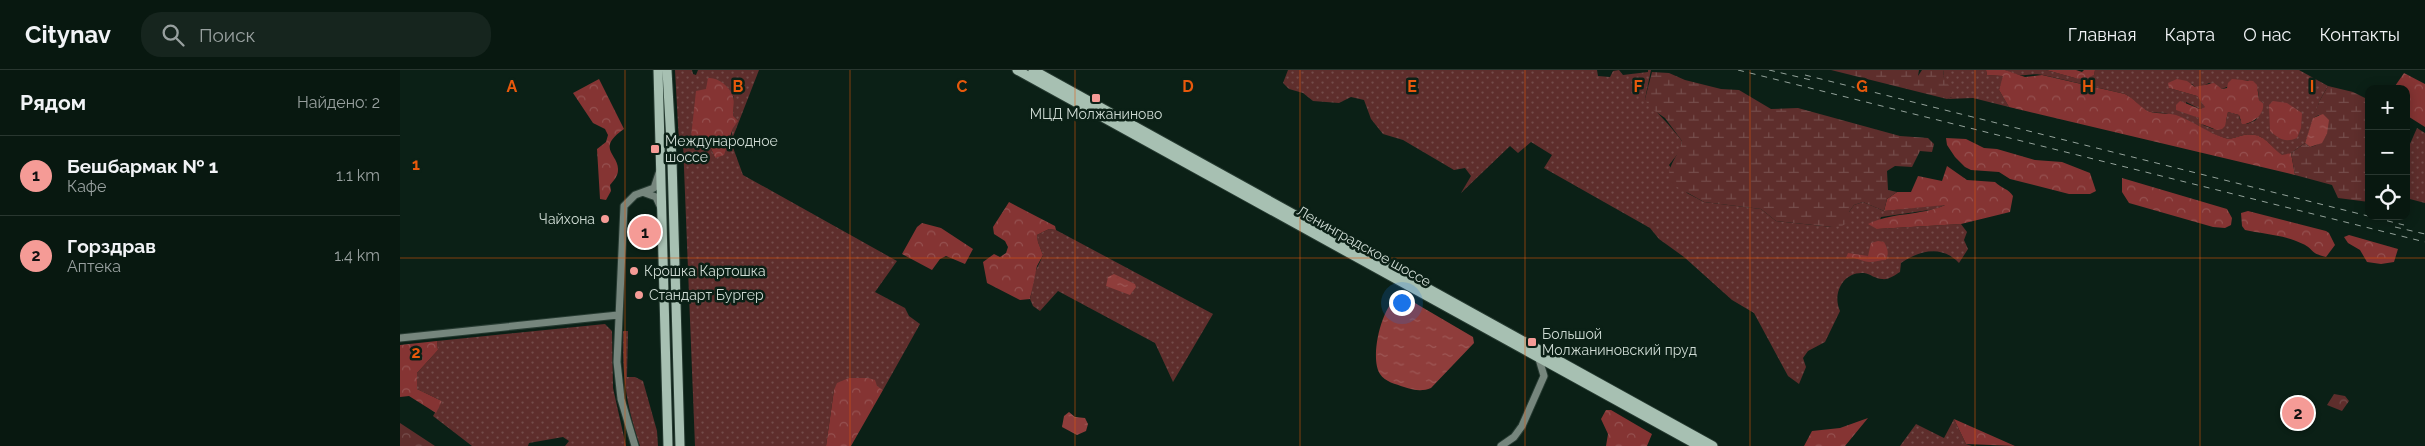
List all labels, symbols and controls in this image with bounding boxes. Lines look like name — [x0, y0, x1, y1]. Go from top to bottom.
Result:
search box — [141, 12, 491, 57]
text: Citynav — [25, 20, 111, 49]
icon: search — [159, 21, 187, 49]
text: Поиск — [199, 24, 255, 46]
text: Главная — [2068, 24, 2136, 45]
text: Карта — [2164, 24, 2215, 45]
text: О нас — [2243, 24, 2291, 45]
text: Контакты — [2319, 24, 2400, 45]
text: A — [507, 77, 518, 96]
text: B — [733, 77, 744, 96]
text: C — [957, 77, 968, 96]
text: D — [1182, 77, 1194, 96]
text: E — [1407, 77, 1417, 96]
text: F — [1633, 77, 1643, 96]
text: G — [1856, 77, 1868, 96]
text: H — [2082, 77, 2094, 96]
text: I — [2310, 77, 2314, 96]
map controls — [2365, 85, 2410, 220]
button: + — [2365, 85, 2410, 130]
text: Рядом — [20, 90, 86, 115]
marker: МЦД Молжаниново — [1090, 92, 1102, 104]
text: Найдено: 2 — [297, 93, 380, 112]
place label: МЦД Молжаниново — [1030, 106, 1162, 122]
button: − — [2365, 130, 2410, 175]
place label: Международное шоссе — [665, 133, 778, 165]
marker: Международное шоссе — [649, 143, 661, 155]
text: Бешбармак № 1 — [67, 155, 218, 177]
text: 1 — [412, 155, 420, 174]
text: 1 — [32, 166, 40, 185]
text: 1.1 km — [336, 166, 380, 185]
button: locate — [2365, 175, 2410, 220]
text: Кафе — [67, 177, 106, 196]
street label: Ленинградское шоссе — [1294, 202, 1434, 290]
place label: Чайхона — [539, 211, 595, 227]
marker: Чайхона — [599, 213, 611, 225]
pin: 1 — [629, 213, 661, 251]
text: Горздрав — [67, 235, 156, 257]
text: 2 — [31, 246, 41, 265]
text: 1.4 km — [334, 246, 380, 265]
text: Аптека — [67, 257, 121, 276]
place label: Крошка Картошка — [644, 263, 766, 279]
marker: Крошка Картошка — [628, 265, 640, 277]
place label: Стандарт Бургер — [649, 287, 764, 303]
marker: Стандарт Бургер — [633, 289, 645, 301]
your location — [1389, 290, 1415, 316]
place label: Большой Молжаниновский пруд — [1542, 326, 1697, 358]
marker: Большой Молжаниновский пруд — [1526, 336, 1538, 348]
text: 2 — [411, 343, 421, 362]
pin: 2 — [2282, 394, 2314, 432]

